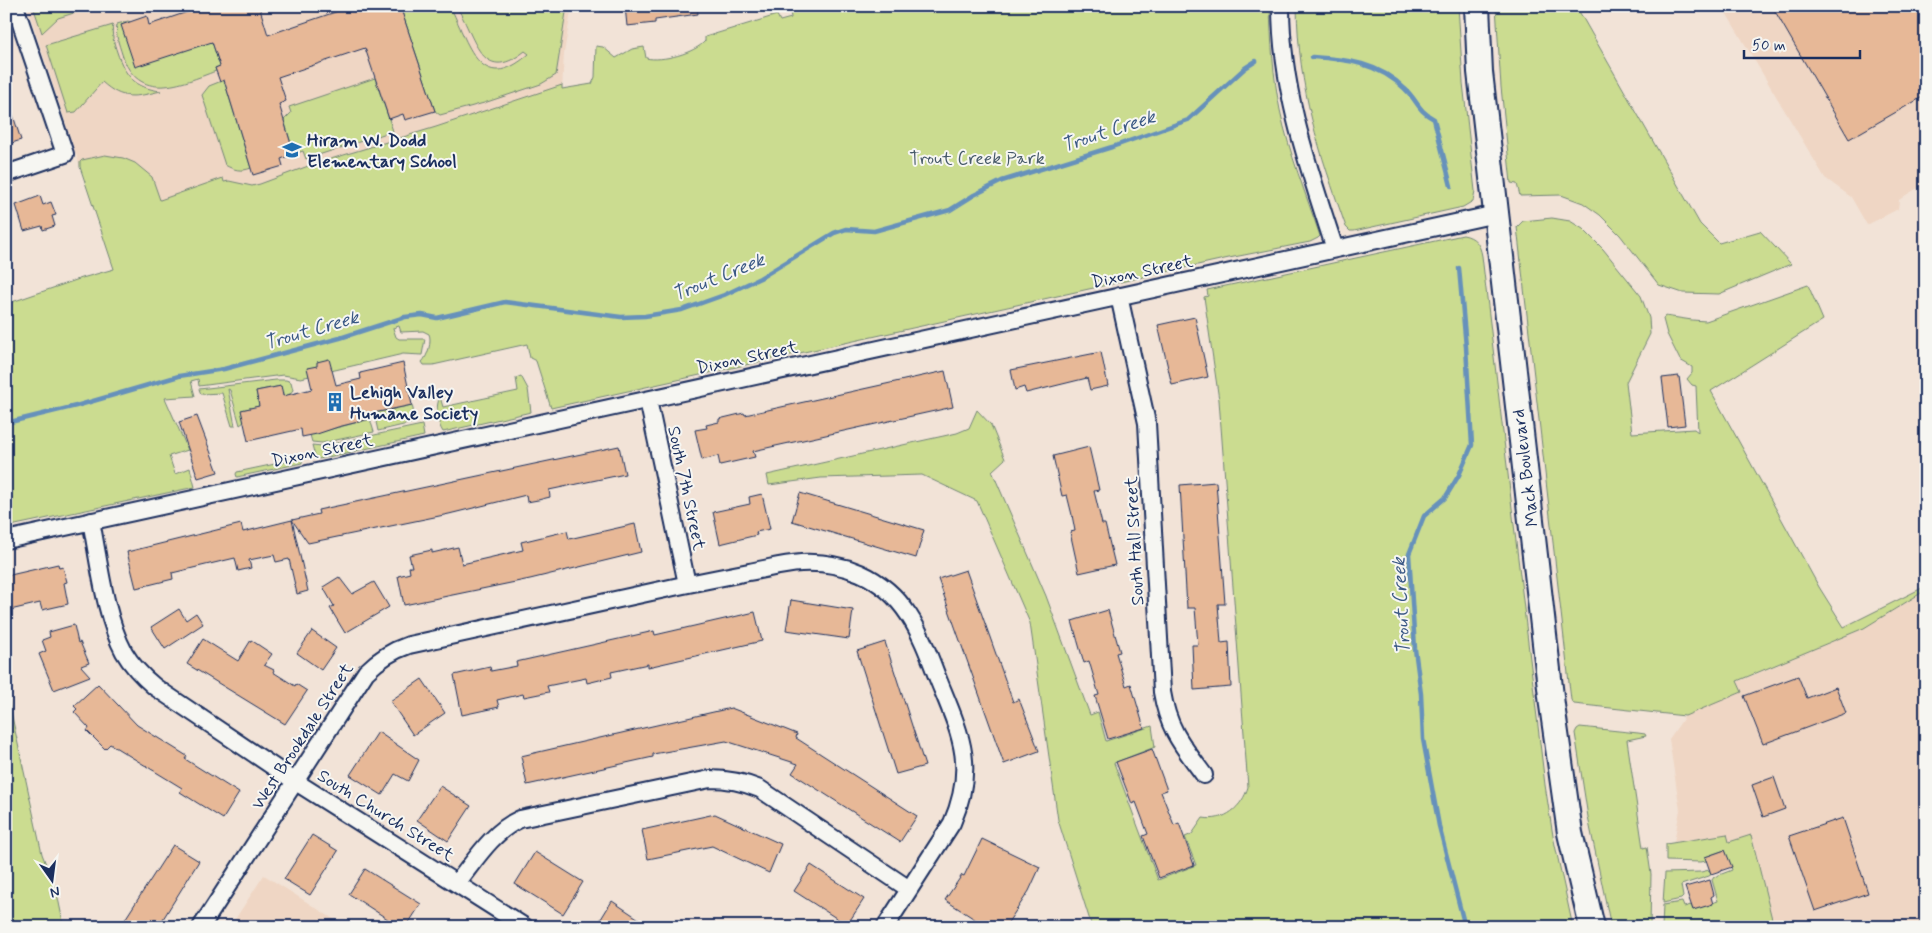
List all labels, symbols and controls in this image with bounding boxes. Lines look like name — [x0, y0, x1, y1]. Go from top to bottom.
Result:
scale bar — [1744, 28, 1861, 60]
text: 50 m — [1752, 36, 1786, 56]
water label: Trout Creek — [1058, 104, 1160, 158]
place label: Hiram W. Dodd Elementary School — [307, 129, 457, 174]
school or university icon: Hiram W. Dodd Elementary School — [281, 139, 303, 161]
park label: Trout Creek Park — [909, 147, 1045, 171]
water label: Trout Creek — [669, 247, 770, 307]
street label: Dixon Street — [1089, 249, 1196, 294]
water label: Trout Creek — [261, 305, 363, 356]
street label: Dixon Street — [694, 335, 801, 380]
place label: Lehigh Valley Humane Society — [350, 381, 478, 426]
building icon: Lehigh Valley Humane Society — [324, 391, 346, 413]
street label: Mack Boulevard — [1507, 408, 1545, 528]
street label: South 7th Street — [661, 424, 711, 553]
street label: Dixon Street — [269, 428, 376, 473]
street label: South Hall Street — [1120, 475, 1150, 606]
water label: Trout Creek — [1386, 555, 1417, 655]
street label: West Brookdale Street — [246, 658, 360, 815]
street label: South Church Street — [312, 764, 459, 868]
north arrow — [28, 856, 78, 906]
text: N — [48, 882, 62, 902]

